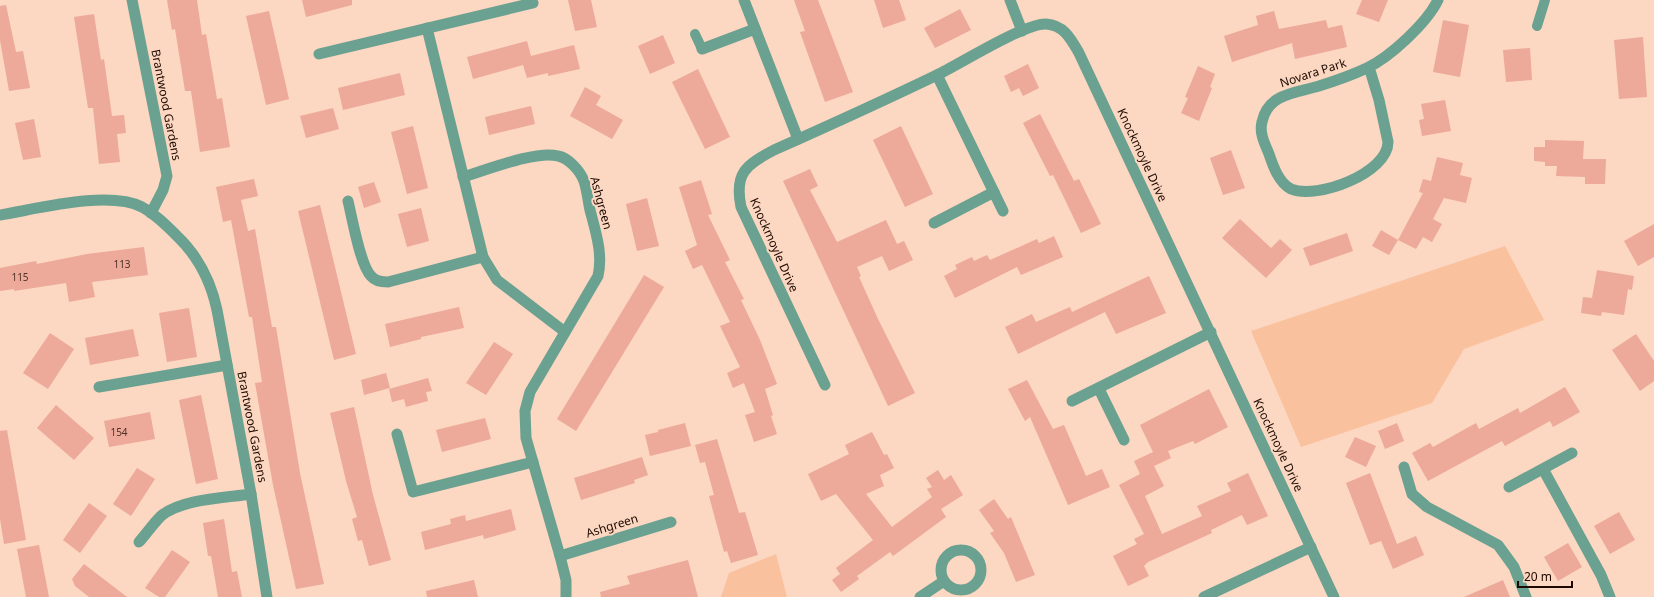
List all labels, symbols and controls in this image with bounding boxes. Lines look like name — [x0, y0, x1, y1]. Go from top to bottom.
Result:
street label: Brantwood Gardens — [147, 48, 186, 162]
street label: Novara Park — [1277, 54, 1349, 91]
street label: Knockmoyle Drive — [1113, 105, 1172, 204]
street label: Ashgreen — [586, 175, 617, 231]
street label: Knockmoyle Drive — [746, 195, 803, 295]
house number: 113 — [113, 257, 131, 271]
house number: 115 — [11, 270, 29, 284]
street label: Brantwood Gardens — [233, 370, 272, 484]
street label: Knockmoyle Drive — [1249, 395, 1308, 494]
house number: 154 — [110, 425, 128, 439]
street label: Ashgreen — [584, 510, 640, 542]
scale bar — [1518, 563, 1572, 589]
text: 20 m — [1524, 568, 1552, 585]

